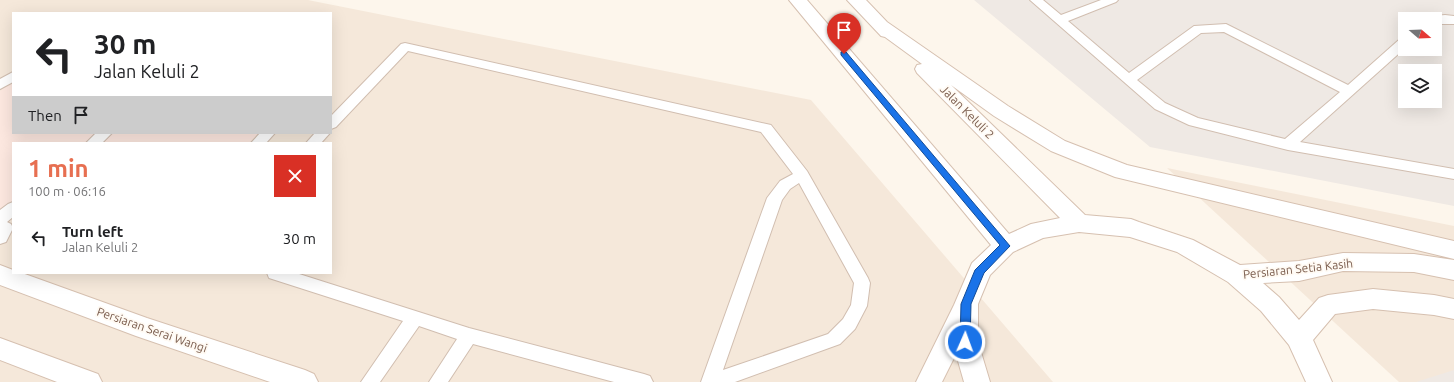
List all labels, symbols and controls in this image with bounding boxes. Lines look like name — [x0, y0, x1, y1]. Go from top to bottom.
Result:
north arrow — [1398, 12, 1442, 56]
map controls — [1398, 12, 1442, 108]
pin — [827, 13, 861, 54]
icon: arrive — [833, 19, 855, 41]
icon: left — [28, 28, 80, 80]
text: 30 m — [94, 28, 156, 59]
text: Jalan Keluli 2 — [94, 61, 200, 81]
button: layers — [1398, 64, 1442, 108]
street label: Jalan Keluli 2 — [938, 82, 997, 141]
icon: arrive — [70, 104, 92, 126]
text: Then — [28, 107, 62, 124]
text: 1 min — [28, 155, 89, 182]
button: close — [274, 155, 316, 197]
text: 100 m · 06:16 — [28, 184, 106, 198]
text: Turn left — [62, 223, 123, 240]
icon: left — [28, 227, 50, 249]
text: 30 m — [283, 230, 316, 247]
text: Jalan Keluli 2 — [62, 240, 138, 254]
street label: Persiaran Setia Kasih — [1242, 256, 1354, 281]
street label: Persiaran Serai Wangi — [95, 305, 209, 355]
position arrow — [944, 321, 986, 363]

